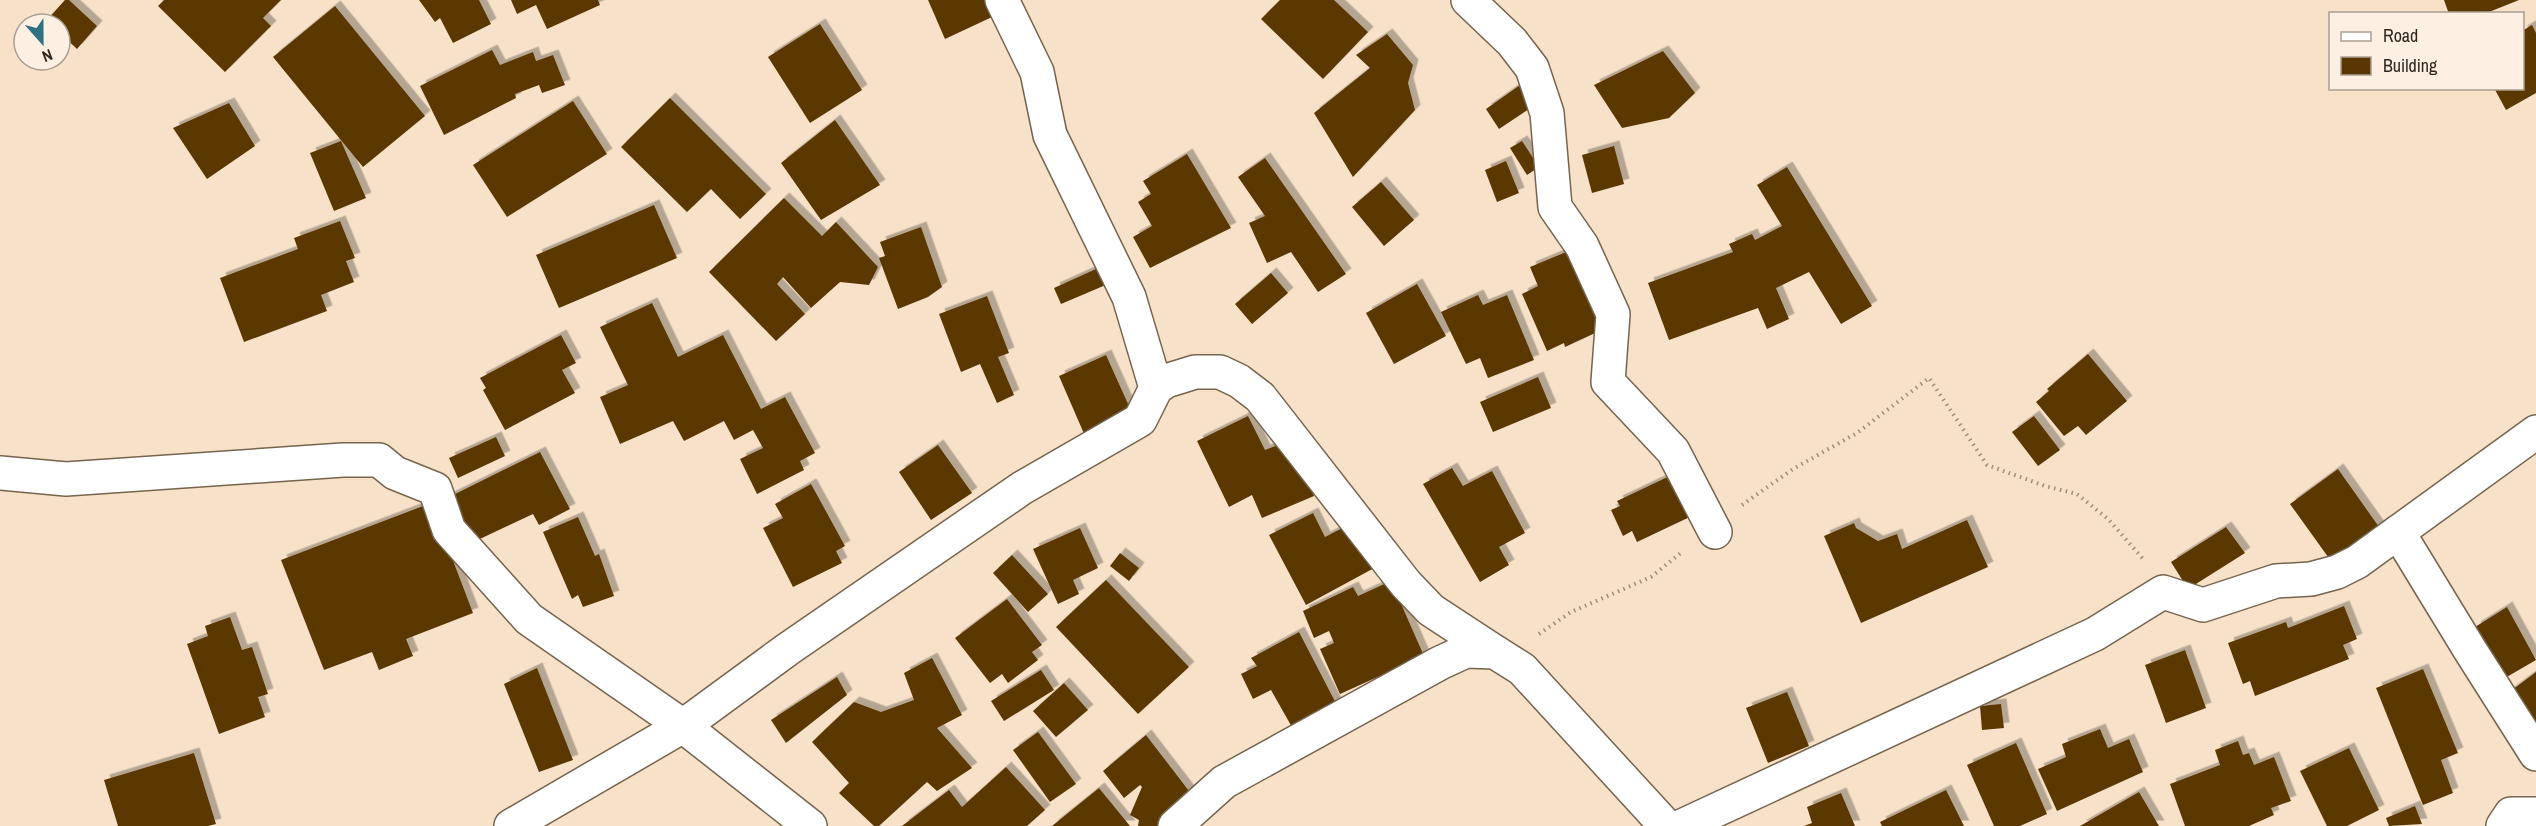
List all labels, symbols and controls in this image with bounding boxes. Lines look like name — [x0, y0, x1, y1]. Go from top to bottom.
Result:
north arrow — [12, 12, 72, 72]
legend — [2329, 12, 2524, 90]
text: Road — [2383, 23, 2418, 48]
text: N — [39, 44, 56, 68]
text: Building — [2383, 53, 2438, 78]

